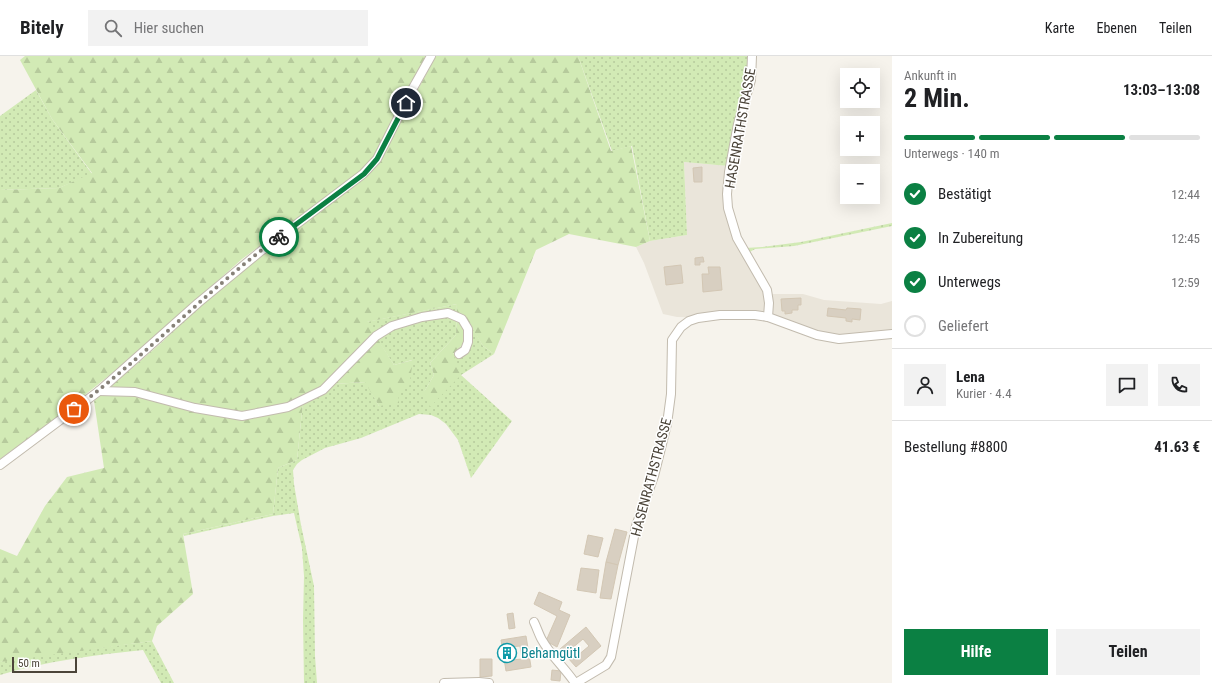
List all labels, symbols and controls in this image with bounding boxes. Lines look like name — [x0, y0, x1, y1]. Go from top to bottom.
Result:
search box — [88, 10, 368, 46]
text: Bitely — [20, 16, 64, 39]
icon: search — [102, 17, 124, 39]
text: Hier suchen — [134, 19, 204, 37]
text: Karte — [1045, 20, 1074, 36]
text: Ebenen — [1096, 20, 1137, 36]
text: Teilen — [1159, 20, 1192, 36]
street label: HASENRATHSTRASSE — [722, 67, 758, 189]
map controls — [840, 68, 880, 204]
button: locate — [840, 68, 880, 108]
text: Ankunft in — [904, 68, 956, 83]
text: 13:03–13:08 — [1123, 81, 1200, 99]
text: 2 Min. — [904, 83, 970, 113]
pin — [389, 86, 423, 120]
icon: home — [395, 92, 417, 114]
button: + — [840, 116, 880, 156]
text: Unterwegs · 140 m — [904, 146, 1000, 161]
button: − — [840, 164, 880, 204]
icon: check — [904, 183, 926, 205]
text: Bestätigt — [938, 185, 991, 203]
text: 12:44 — [1171, 187, 1200, 202]
courier — [259, 217, 299, 257]
icon: bike — [268, 226, 290, 248]
icon: check — [904, 227, 926, 249]
text: In Zubereitung — [938, 229, 1023, 247]
text: 12:45 — [1171, 231, 1200, 246]
icon: check — [904, 271, 926, 293]
text: Unterwegs — [938, 273, 1001, 291]
text: 12:59 — [1171, 275, 1200, 290]
text: Geliefert — [938, 317, 989, 335]
button: person — [904, 364, 946, 406]
button: chat — [1106, 364, 1148, 406]
button: phone — [1158, 364, 1200, 406]
text: Lena — [956, 368, 985, 386]
text: Kurier · 4.4 — [956, 386, 1012, 401]
pin — [57, 392, 91, 426]
icon: bag — [63, 398, 85, 420]
street label: HASENRATHSTRASSE — [627, 416, 675, 538]
text: Bestellung #8800 — [904, 438, 1008, 456]
text: 41.63 € — [1154, 438, 1200, 456]
button: Hilfe — [904, 629, 1048, 675]
button: Teilen — [1056, 629, 1200, 675]
building icon: Behamgütl — [496, 642, 518, 664]
place label: Behamgütl — [521, 645, 580, 661]
scale bar — [12, 655, 77, 674]
text: 50 m — [18, 657, 40, 670]

